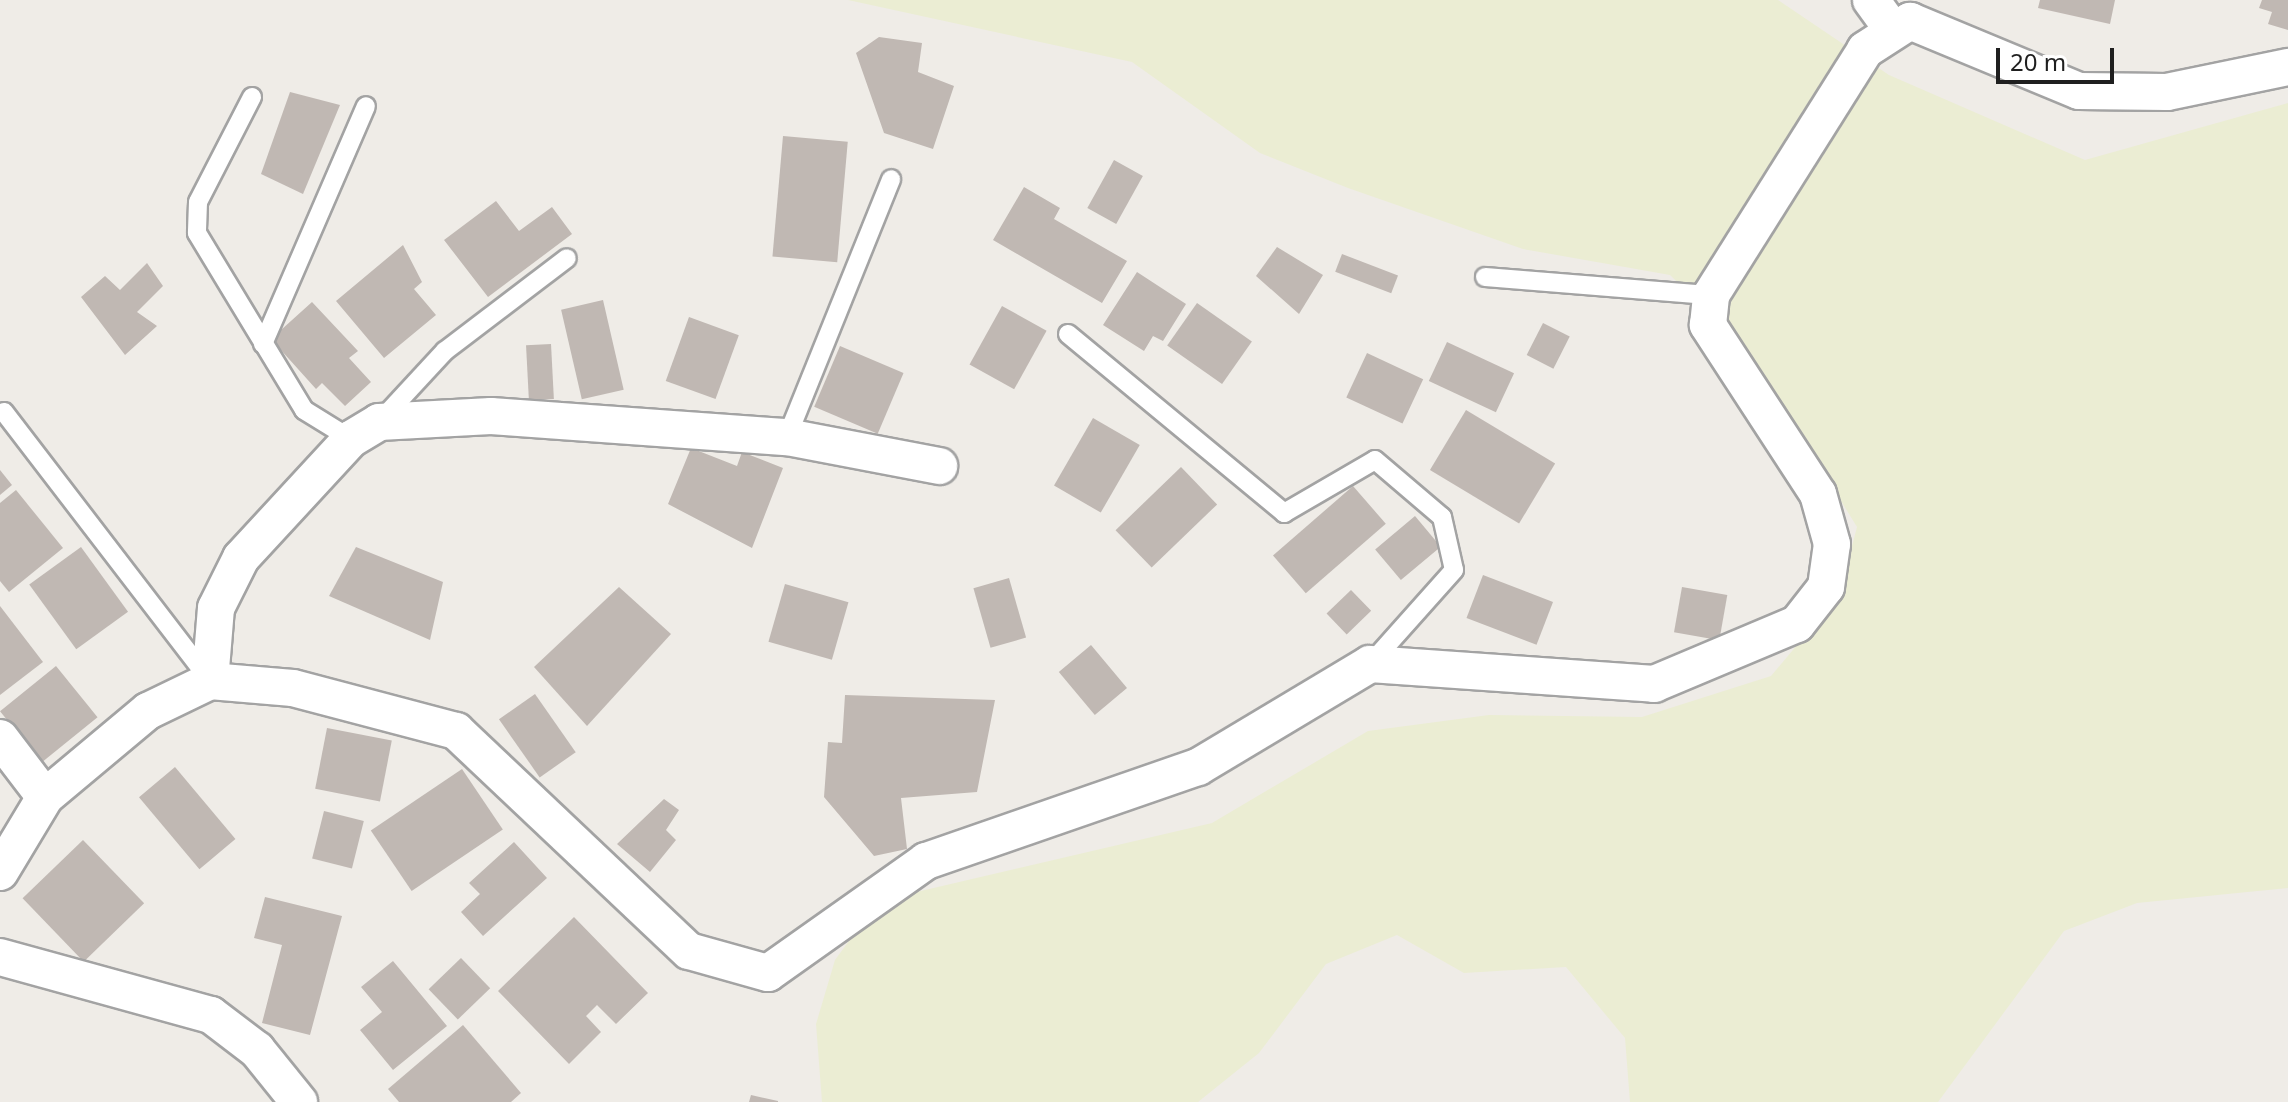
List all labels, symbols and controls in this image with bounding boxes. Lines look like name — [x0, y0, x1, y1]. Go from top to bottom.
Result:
scale bar — [2000, 32, 2118, 82]
text: 20 m — [2010, 45, 2066, 78]

